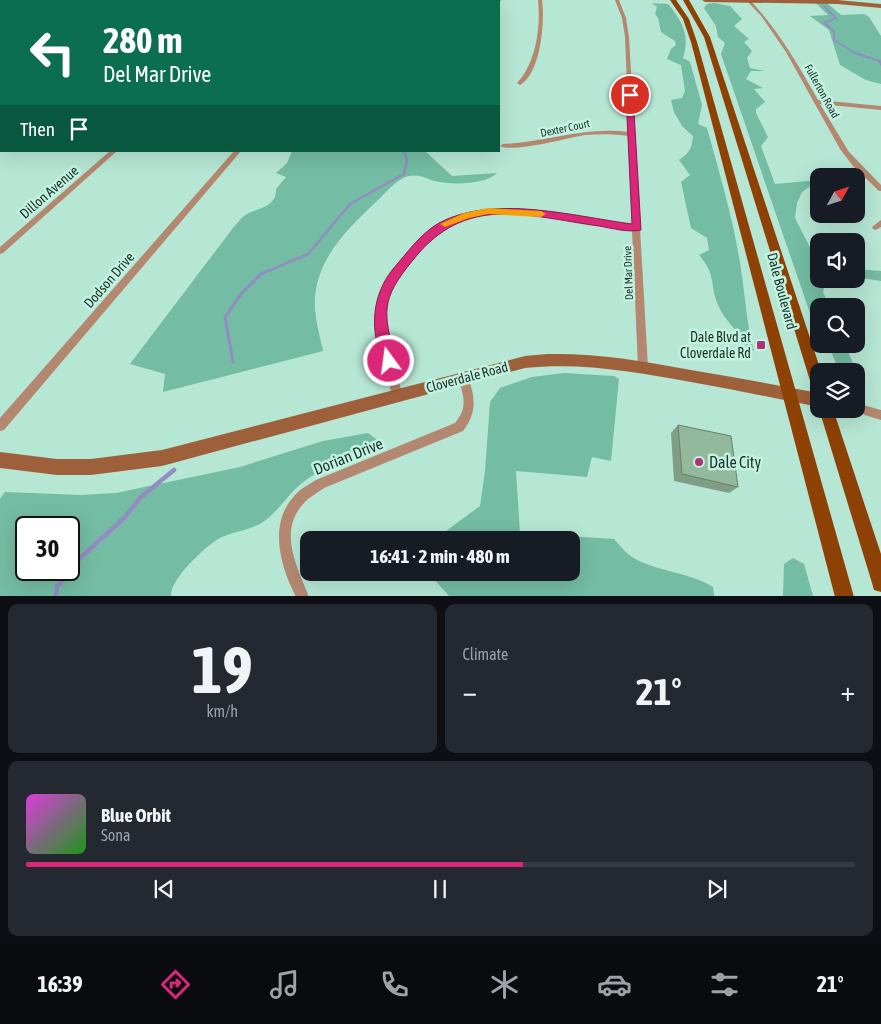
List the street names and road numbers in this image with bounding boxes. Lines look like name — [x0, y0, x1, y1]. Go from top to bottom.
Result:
street label: Fullerton Road — [802, 62, 842, 120]
street label: Dexter Court — [539, 117, 591, 139]
street label: Dillon Avenue — [16, 162, 82, 222]
street label: Del Mar Drive — [621, 246, 635, 300]
street label: Dodson Drive — [81, 249, 137, 311]
street label: Dale Boulevard — [764, 251, 800, 331]
street label: Cloverdale Road — [424, 358, 510, 396]
street label: Dorian Drive — [311, 434, 385, 478]

